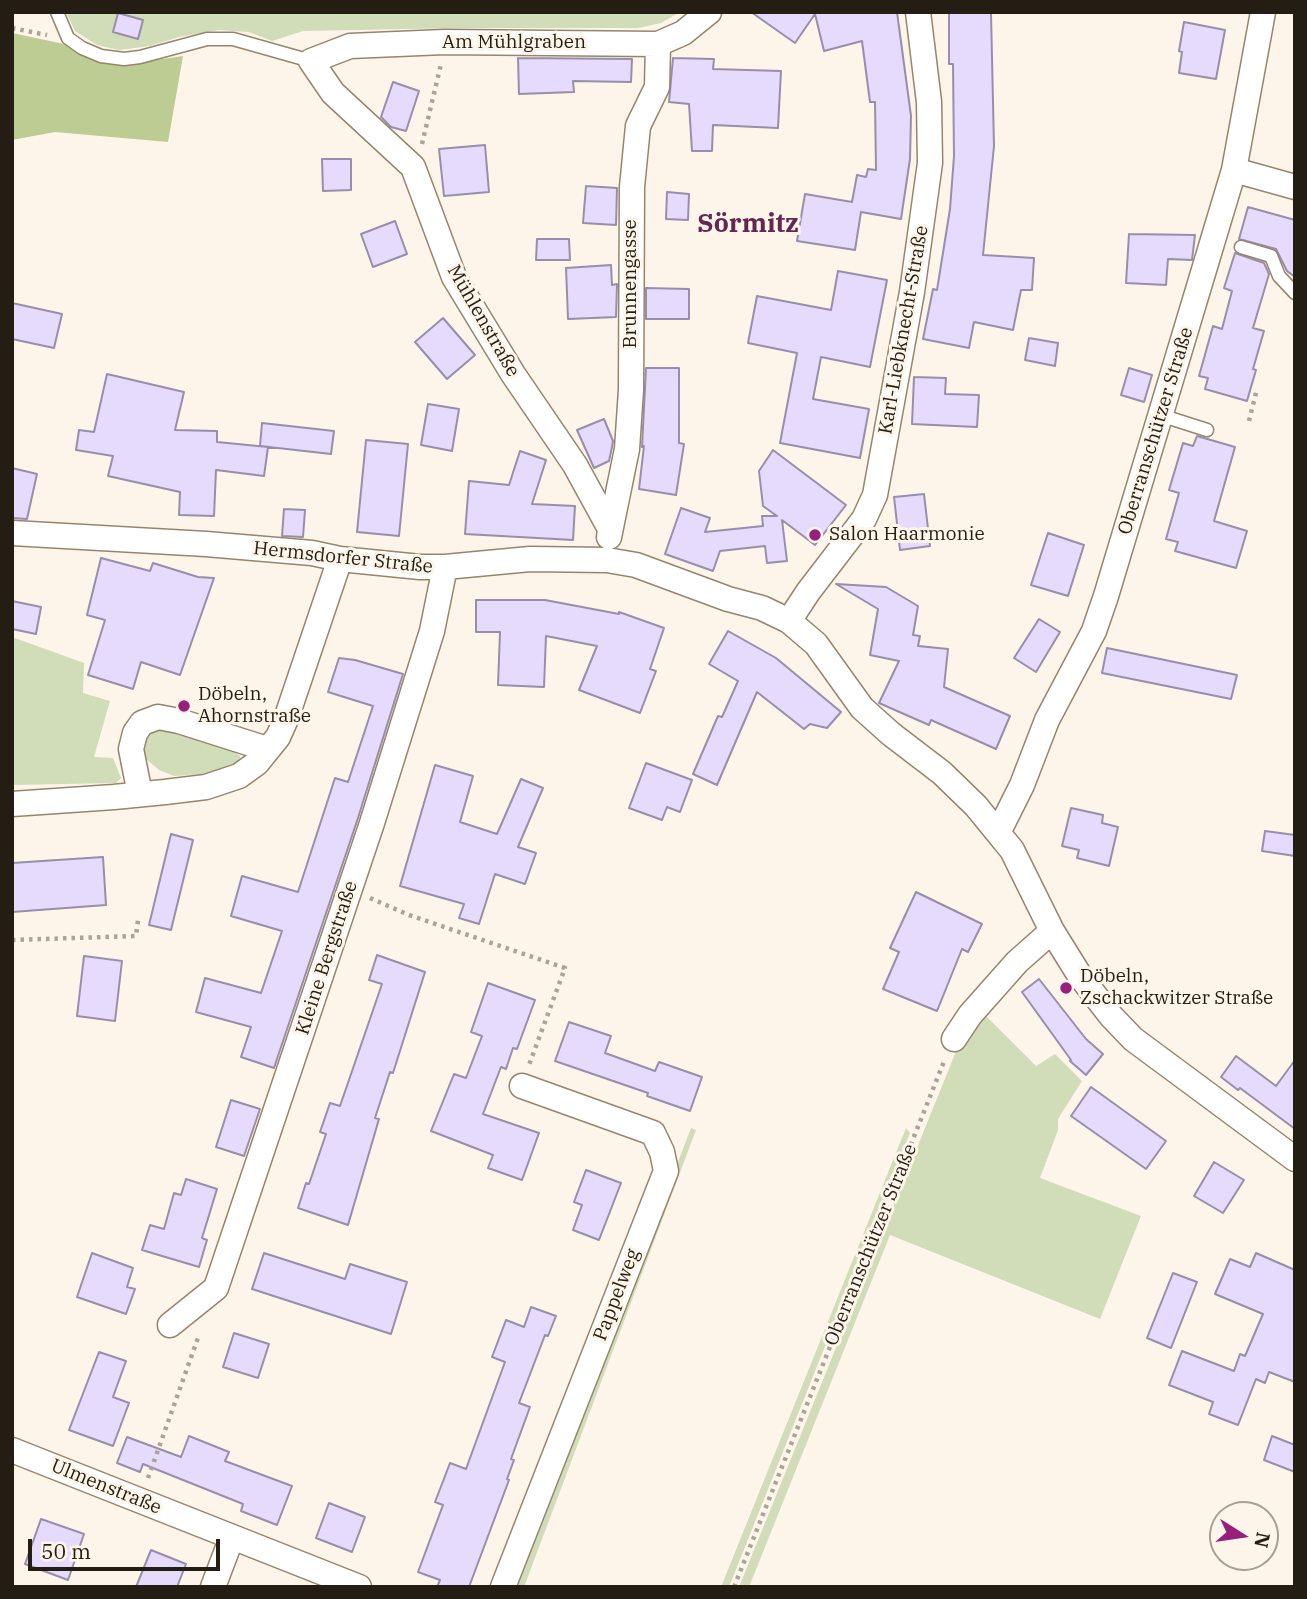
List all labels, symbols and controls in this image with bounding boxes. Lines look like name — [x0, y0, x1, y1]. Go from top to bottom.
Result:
street label: Am Mühlgraben — [442, 32, 586, 54]
district label: Sörmitz — [697, 208, 799, 240]
street label: Brunnengasse — [620, 219, 642, 349]
street label: Karl-Liebknecht-Straße — [874, 224, 934, 436]
street label: Mühlenstraße — [442, 261, 524, 381]
street label: Oberranschützer Straße — [1114, 325, 1198, 537]
place label: Salon Haarmonie — [829, 524, 985, 546]
marker: Salon Haarmonie — [807, 527, 823, 543]
street label: Hermsdorfer Straße — [252, 537, 434, 579]
place label: Döbeln, Ahornstraße — [198, 684, 311, 728]
marker: Döbeln, Ahornstraße — [176, 698, 192, 714]
street label: Kleine Bergstraße — [291, 878, 363, 1038]
place label: Döbeln, Zschackwitzer Straße — [1080, 966, 1273, 1010]
marker: Döbeln, Zschackwitzer Straße — [1058, 980, 1074, 996]
street label: Oberranschützer Straße — [820, 1141, 922, 1349]
street label: Pappelweg — [589, 1246, 645, 1344]
street label: Ulmenstraße — [47, 1454, 165, 1520]
north arrow — [1209, 1501, 1279, 1571]
scale bar — [32, 1526, 224, 1570]
text: N — [1249, 1530, 1276, 1550]
text: 50 m — [41, 1537, 91, 1565]

